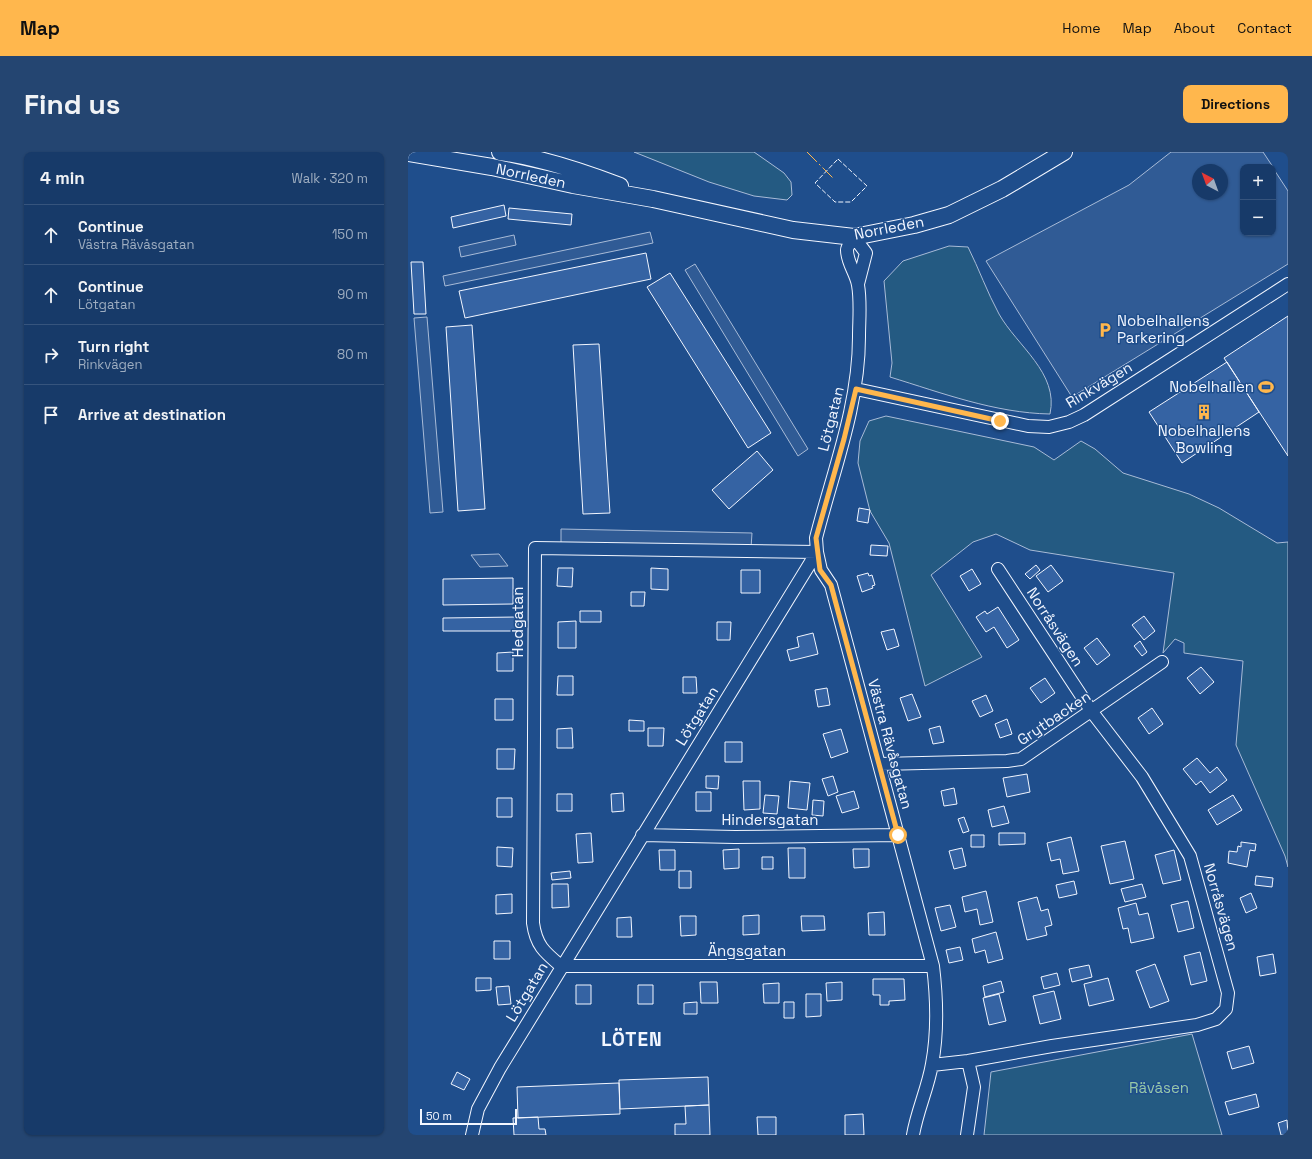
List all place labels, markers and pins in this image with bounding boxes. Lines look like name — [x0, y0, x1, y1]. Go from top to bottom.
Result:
place label: Nobelhallens Parkering — [1117, 311, 1210, 347]
parking icon: Nobelhallens Parkering — [1096, 321, 1114, 339]
place label: Nobelhallen — [1169, 377, 1254, 396]
sports icon: Nobelhallen — [1257, 378, 1275, 396]
building icon: Nobelhallens Bowling — [1195, 403, 1213, 421]
place label: Nobelhallens Bowling — [1158, 421, 1250, 457]

